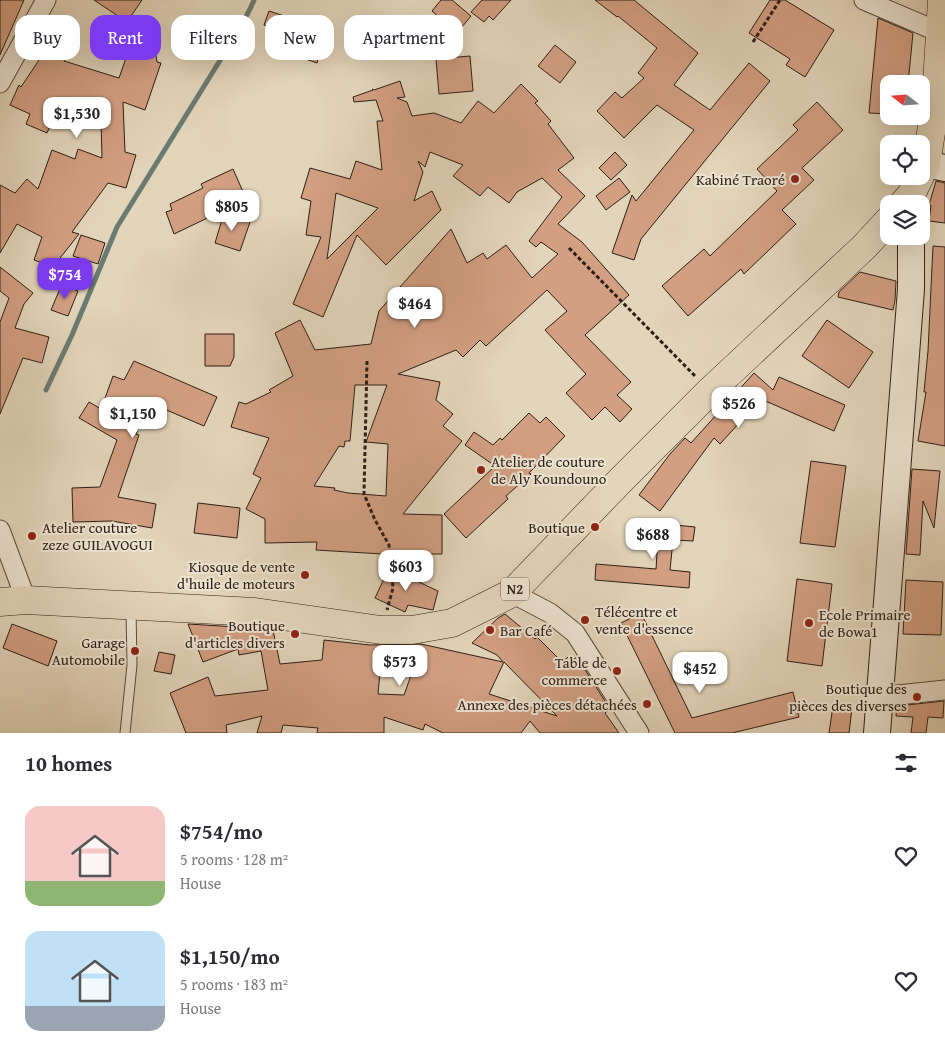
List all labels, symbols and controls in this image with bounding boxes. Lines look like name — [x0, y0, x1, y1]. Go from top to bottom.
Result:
chip: Buy — [15, 15, 80, 60]
chip: Rent — [90, 15, 161, 60]
chip: Filters — [171, 15, 255, 60]
chip: New — [265, 15, 334, 60]
chip: Apartment — [344, 15, 463, 60]
north arrow — [880, 75, 930, 125]
map controls — [880, 75, 930, 245]
pin: $1,530 — [36, 96, 118, 139]
text: $1,530 — [54, 101, 100, 125]
button: locate — [880, 135, 930, 185]
place label: Kabiné Traoré — [696, 169, 785, 190]
marker: Kabiné Traoré — [789, 173, 801, 185]
pin: $805 — [202, 190, 262, 232]
text: $805 — [215, 194, 249, 218]
button: layers — [880, 195, 930, 245]
pin: $754 — [35, 258, 95, 300]
text: $754 — [48, 262, 82, 286]
pin: $464 — [385, 286, 445, 329]
text: $464 — [398, 291, 432, 315]
pin: $526 — [709, 386, 769, 429]
text: $526 — [722, 391, 756, 415]
pin: $1,150 — [92, 396, 174, 439]
text: $1,150 — [110, 401, 156, 425]
place label: Atelier de couture de Aly Koundouno — [491, 451, 607, 489]
marker: Atelier de couture de Aly Koundouno — [475, 464, 487, 476]
place label: Atelier couture zeze GUILAVOGUI — [42, 517, 153, 555]
place label: Boutique — [528, 517, 585, 538]
pin: $688 — [623, 518, 683, 560]
marker: Boutique — [589, 521, 601, 533]
text: $688 — [636, 522, 670, 546]
marker: Atelier couture zeze GUILAVOGUI — [26, 530, 38, 542]
pin: $603 — [376, 550, 436, 592]
text: $603 — [389, 554, 423, 578]
place label: Kiosque de vente d'huile de moteurs — [177, 556, 295, 594]
marker: Kiosque de vente d'huile de moteurs — [299, 569, 311, 581]
road number: N2 — [501, 578, 529, 600]
place label: Télécentre et vente d'essence — [595, 601, 693, 639]
place label: Ecole Primaire de Bowa1 — [819, 604, 910, 642]
marker: Télécentre et vente d'essence — [579, 614, 591, 626]
place label: Boutique d'articles divers — [185, 615, 285, 653]
marker: Ecole Primaire de Bowa1 — [803, 617, 815, 629]
place label: Bar Café — [500, 620, 552, 641]
marker: Bar Café — [484, 624, 496, 636]
marker: Boutique d'articles divers — [289, 628, 301, 640]
place label: Garage Automobile — [52, 632, 125, 670]
pin: $573 — [370, 644, 430, 687]
marker: Garage Automobile — [129, 645, 141, 657]
text: $573 — [383, 649, 417, 673]
place label: Table de commerce — [542, 652, 607, 690]
pin: $452 — [670, 652, 730, 694]
text: $452 — [683, 656, 717, 680]
marker: Table de commerce — [611, 665, 623, 677]
place label: Boutique des pièces des diverses — [789, 678, 907, 716]
marker: Boutique des pièces des diverses — [911, 691, 923, 703]
place label: Annexe des pièces détachées — [458, 694, 637, 715]
marker: Annexe des pièces détachées — [641, 698, 653, 710]
text: 10 homes — [25, 748, 112, 779]
icon: filters — [892, 749, 920, 777]
text: $754/mo — [180, 816, 263, 847]
icon: home — [65, 826, 125, 886]
icon: heart — [892, 842, 920, 870]
text: 5 rooms · 128 m² — [180, 847, 288, 871]
text: House — [180, 871, 221, 895]
text: $1,150/mo — [180, 941, 280, 972]
icon: home — [65, 951, 125, 1011]
icon: heart — [892, 967, 920, 995]
text: 5 rooms · 183 m² — [180, 972, 288, 996]
text: House — [180, 996, 221, 1020]

